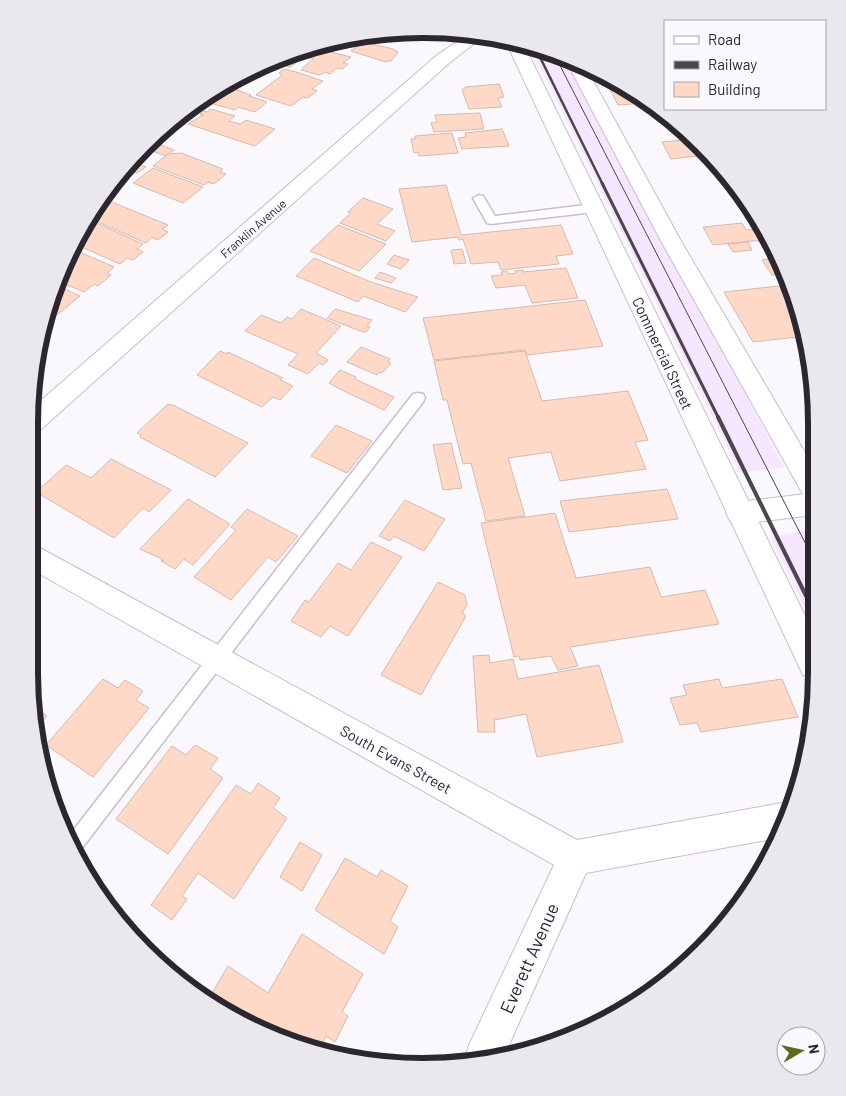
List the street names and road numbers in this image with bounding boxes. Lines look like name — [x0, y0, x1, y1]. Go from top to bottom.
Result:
street label: Franklin Avenue — [217, 196, 289, 260]
street label: Commercial Street — [629, 294, 697, 412]
street label: South Evans Street — [337, 721, 455, 797]
street label: Everett Avenue — [495, 899, 563, 1017]

